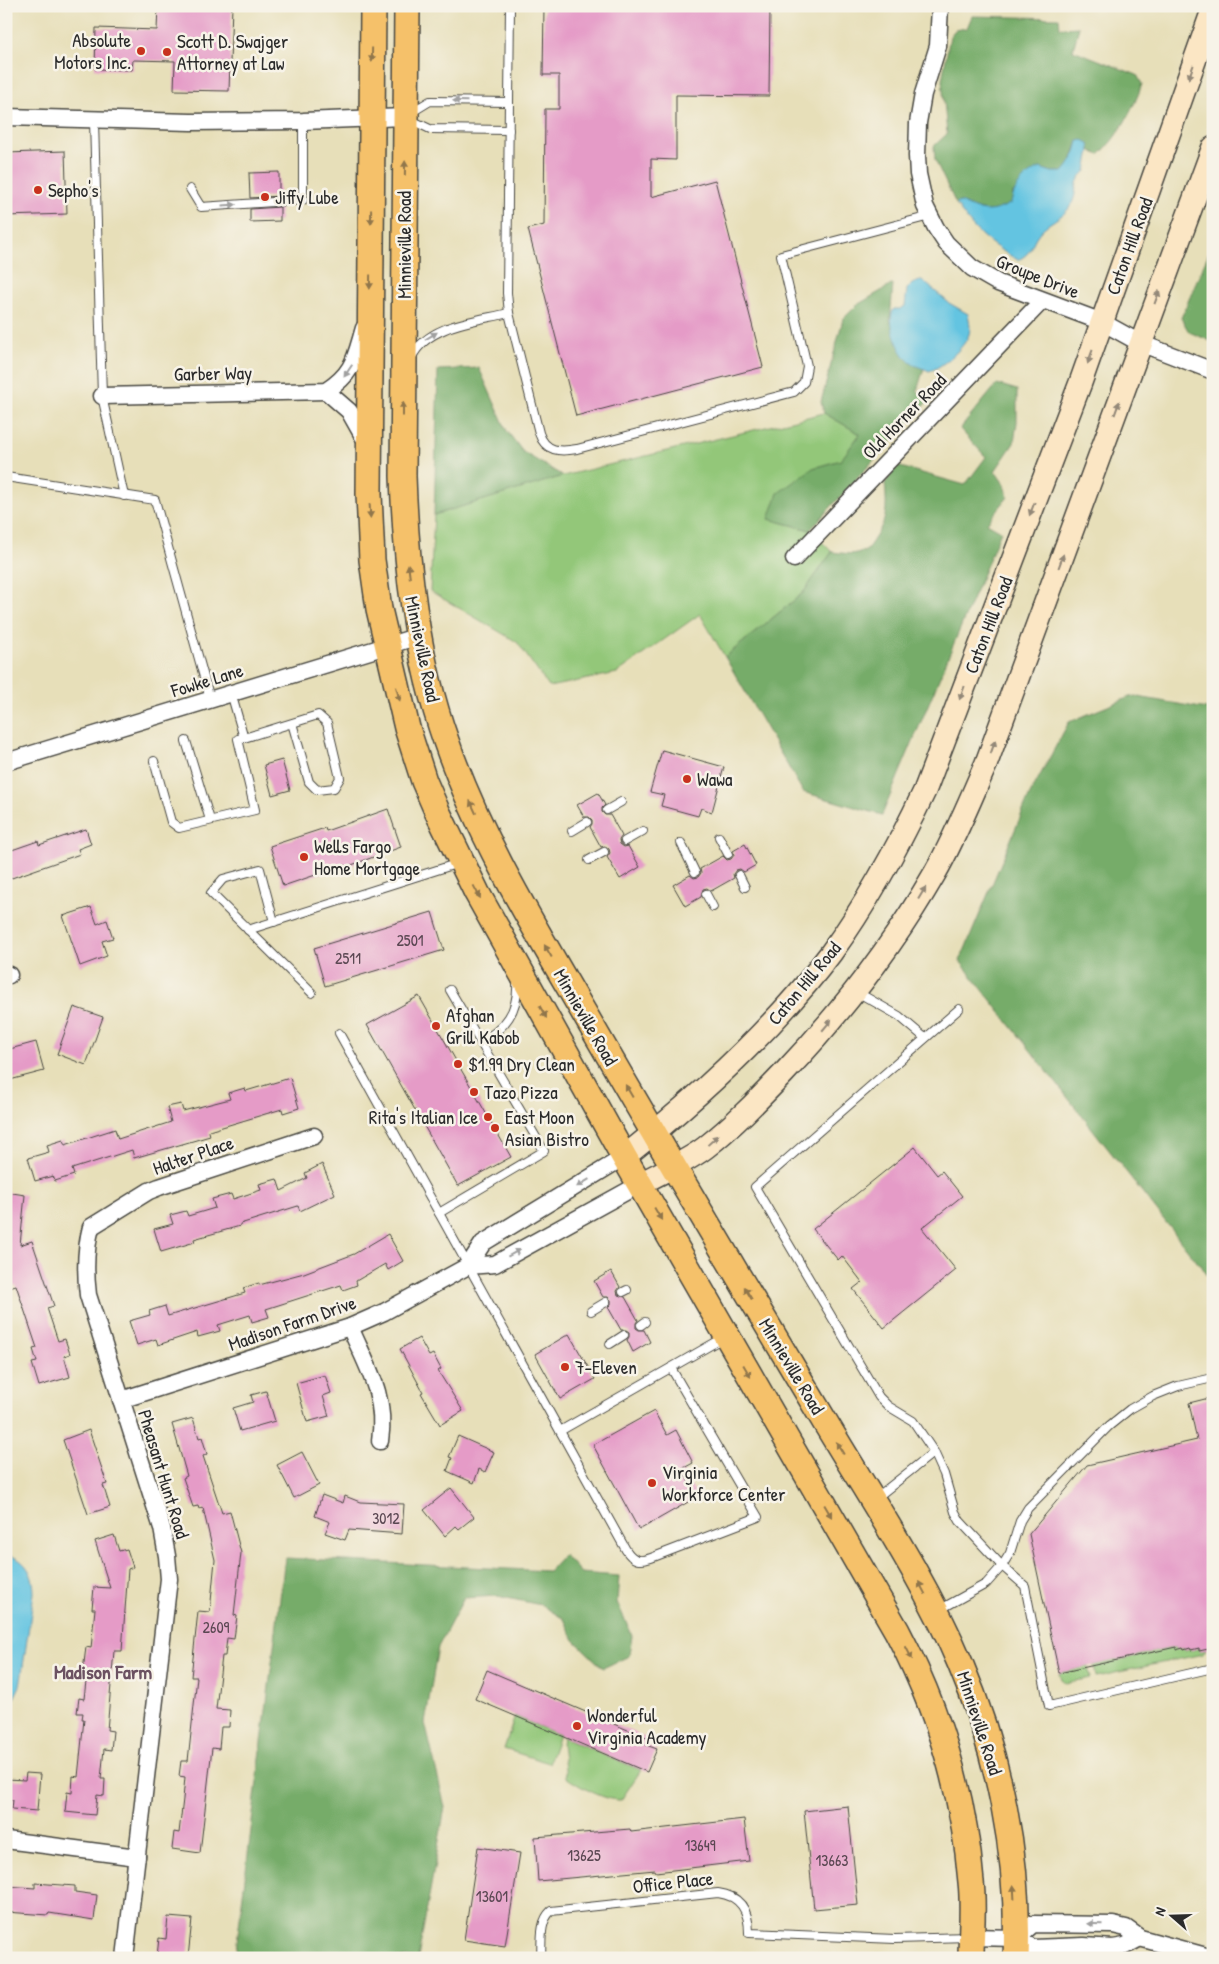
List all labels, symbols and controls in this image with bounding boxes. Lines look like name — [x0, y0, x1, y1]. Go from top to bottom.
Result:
place label: Absolute Motors Inc. — [54, 27, 131, 75]
place label: Scott D. Swajger Attorney at Law — [177, 28, 289, 76]
marker: Absolute Motors Inc. — [135, 45, 147, 57]
marker: Scott D. Swajger Attorney at Law — [161, 46, 173, 58]
one-way arrow — [368, 47, 376, 63]
one-way arrow — [1187, 64, 1194, 79]
one-way arrow — [452, 97, 468, 105]
one-way arrow — [401, 159, 409, 175]
place label: Sepho's — [48, 177, 98, 203]
marker: Sepho's — [32, 184, 44, 196]
place label: Jiffy Lube — [275, 184, 339, 210]
marker: Jiffy Lube — [259, 191, 271, 203]
street label: Minnieville Road — [391, 191, 417, 299]
street label: Caton Hill Road — [1099, 193, 1159, 298]
one-way arrow — [222, 200, 238, 208]
one-way arrow — [366, 210, 374, 226]
street label: Groupe Drive — [993, 248, 1084, 305]
one-way arrow — [366, 275, 374, 291]
one-way arrow — [1154, 290, 1162, 305]
one-way arrow — [425, 331, 438, 340]
one-way arrow — [1085, 349, 1093, 364]
street label: Garber Way — [174, 359, 252, 387]
one-way arrow — [343, 364, 353, 377]
street label: Old Horner Road — [856, 367, 952, 465]
one-way arrow — [399, 400, 407, 416]
one-way arrow — [1113, 400, 1121, 415]
one-way arrow — [1028, 502, 1036, 517]
one-way arrow — [366, 503, 374, 519]
one-way arrow — [1058, 553, 1065, 568]
one-way arrow — [405, 563, 413, 579]
street label: Caton Hill Road — [958, 572, 1019, 677]
street label: Minnieville Road — [399, 594, 447, 705]
street label: Fowke Lane — [167, 657, 247, 704]
one-way arrow — [394, 686, 402, 701]
one-way arrow — [958, 686, 966, 701]
one-way arrow — [989, 739, 997, 754]
place label: Wawa — [697, 766, 733, 792]
marker: Wawa — [681, 773, 693, 785]
one-way arrow — [469, 800, 477, 814]
place label: Wells Fargo Home Mortgage — [314, 833, 421, 881]
marker: Wells Fargo Home Mortgage — [298, 851, 310, 863]
one-way arrow — [473, 885, 481, 900]
one-way arrow — [918, 887, 927, 900]
house number: 2501 — [396, 929, 424, 951]
street label: Caton Hill Road — [761, 935, 847, 1030]
one-way arrow — [544, 943, 552, 958]
house number: 2511 — [335, 947, 361, 969]
street label: Minnieville Road — [548, 964, 624, 1071]
place label: Afghan Grill Kabob — [446, 1002, 520, 1050]
one-way arrow — [539, 1004, 547, 1019]
one-way arrow — [822, 1018, 833, 1031]
marker: Afghan Grill Kabob — [430, 1020, 442, 1032]
place label: $1.99 Dry Clean — [468, 1051, 575, 1077]
marker: $1.99 Dry Clean — [452, 1058, 464, 1070]
place label: Tazo Pizza — [484, 1079, 558, 1105]
one-way arrow — [625, 1085, 634, 1098]
marker: Tazo Pizza — [468, 1086, 480, 1098]
place label: Rita's Italian Ice — [369, 1104, 478, 1130]
place label: East Moon Asian Bistro — [505, 1104, 589, 1152]
marker: Rita's Italian Ice — [482, 1111, 494, 1123]
marker: East Moon Asian Bistro — [489, 1122, 501, 1134]
street label: Halter Place — [149, 1129, 237, 1181]
one-way arrow — [707, 1134, 719, 1146]
one-way arrow — [576, 1178, 589, 1187]
one-way arrow — [654, 1207, 662, 1222]
one-way arrow — [507, 1249, 521, 1257]
one-way arrow — [744, 1287, 753, 1300]
street label: Madison Farm Drive — [225, 1289, 360, 1357]
street label: Minnieville Road — [753, 1313, 831, 1419]
place label: 7-Eleven — [575, 1354, 637, 1380]
marker: 7-Eleven — [559, 1361, 571, 1373]
one-way arrow — [743, 1363, 751, 1378]
street label: Pheasant Hunt Road — [132, 1406, 196, 1542]
one-way arrow — [836, 1441, 845, 1454]
place label: Virginia Workforce Center — [662, 1459, 786, 1507]
marker: Virginia Workforce Center — [646, 1477, 658, 1489]
one-way arrow — [824, 1505, 833, 1518]
house number: 3012 — [372, 1507, 400, 1529]
one-way arrow — [918, 1581, 927, 1595]
house number: 2609 — [203, 1616, 230, 1638]
one-way arrow — [905, 1645, 913, 1660]
district label: Madison Farm — [54, 1658, 152, 1685]
street label: Minnieville Road — [951, 1668, 1009, 1779]
place label: Wonderful Virginia Academy — [587, 1702, 707, 1750]
marker: Wonderful Virginia Academy — [571, 1720, 583, 1732]
house number: 13649 — [684, 1834, 716, 1856]
house number: 13625 — [567, 1844, 601, 1866]
house number: 13663 — [816, 1849, 848, 1871]
street label: Office Place — [632, 1865, 715, 1899]
one-way arrow — [1010, 1883, 1018, 1899]
house number: 13601 — [476, 1885, 508, 1907]
north arrow — [1146, 1892, 1196, 1942]
text: N — [1149, 1904, 1170, 1918]
one-way arrow — [1087, 1919, 1103, 1927]

